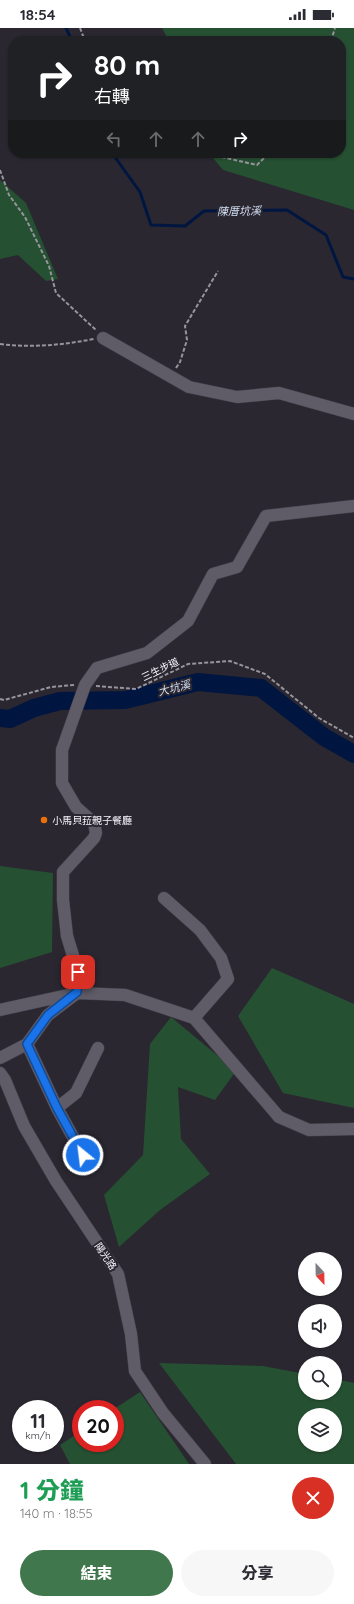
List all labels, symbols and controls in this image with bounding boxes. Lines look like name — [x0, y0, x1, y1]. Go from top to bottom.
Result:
text: 18:54 — [20, 5, 56, 24]
text: 80 m — [94, 47, 160, 82]
icon: right — [28, 52, 80, 104]
text: 右轉 — [94, 85, 130, 108]
icon: left — [103, 128, 125, 150]
icon: ahead — [145, 128, 167, 150]
icon: ahead — [187, 128, 209, 150]
icon: right — [229, 128, 251, 150]
water label: 陳厝坑溪 — [217, 204, 263, 218]
street label: 三生步道 — [139, 655, 181, 684]
water label: 大坑溪 — [156, 677, 194, 699]
place label: 小馬貝菈親子餐廳 — [52, 814, 132, 827]
marker: 小馬貝菈親子餐廳 — [39, 815, 49, 825]
pin — [61, 955, 95, 989]
icon: arrive — [67, 961, 89, 983]
position arrow — [62, 1134, 104, 1176]
street label: 陽光路 — [92, 1240, 119, 1272]
north arrow — [298, 1252, 342, 1296]
map controls — [298, 1252, 342, 1452]
button: sound — [298, 1304, 342, 1348]
button: search — [298, 1356, 342, 1400]
speed limit sign: 20 — [72, 1400, 124, 1452]
text: 11 — [30, 1408, 46, 1433]
button: layers — [298, 1408, 342, 1452]
text: km/h — [25, 1429, 51, 1442]
text: 1 分鐘 — [20, 1475, 84, 1505]
button: close — [292, 1477, 334, 1519]
text: 140 m · 18:55 — [20, 1505, 93, 1521]
button: 結束 — [20, 1550, 173, 1596]
button: 分享 — [181, 1550, 334, 1596]

